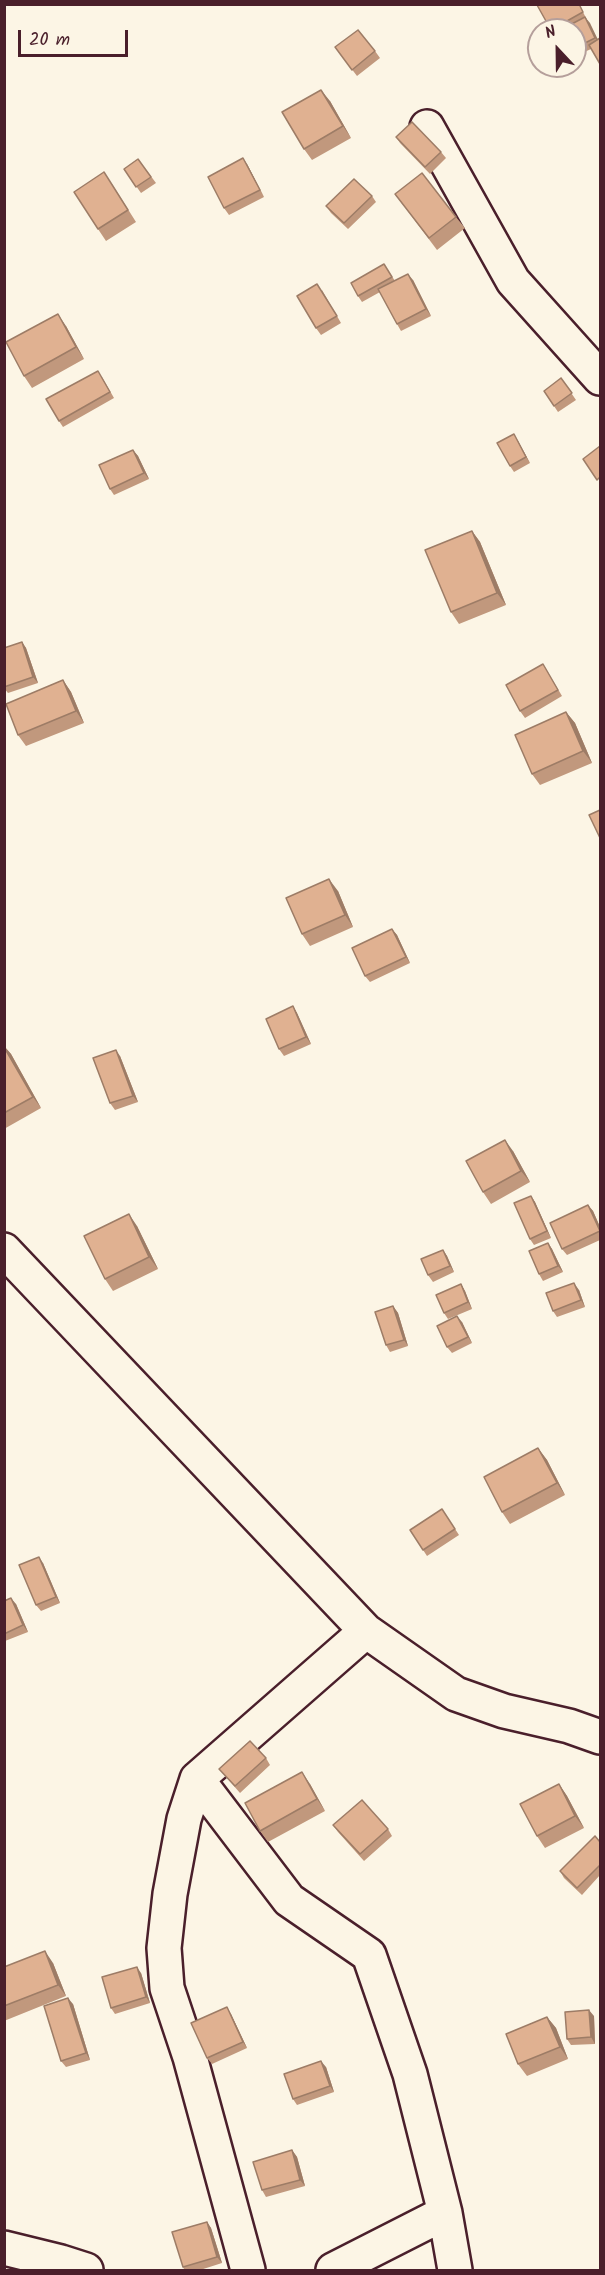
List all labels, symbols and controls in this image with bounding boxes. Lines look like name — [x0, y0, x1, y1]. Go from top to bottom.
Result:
scale bar — [21, 18, 130, 56]
north arrow — [527, 18, 587, 78]
text: N — [541, 19, 560, 46]
text: 20 m — [29, 26, 70, 55]

